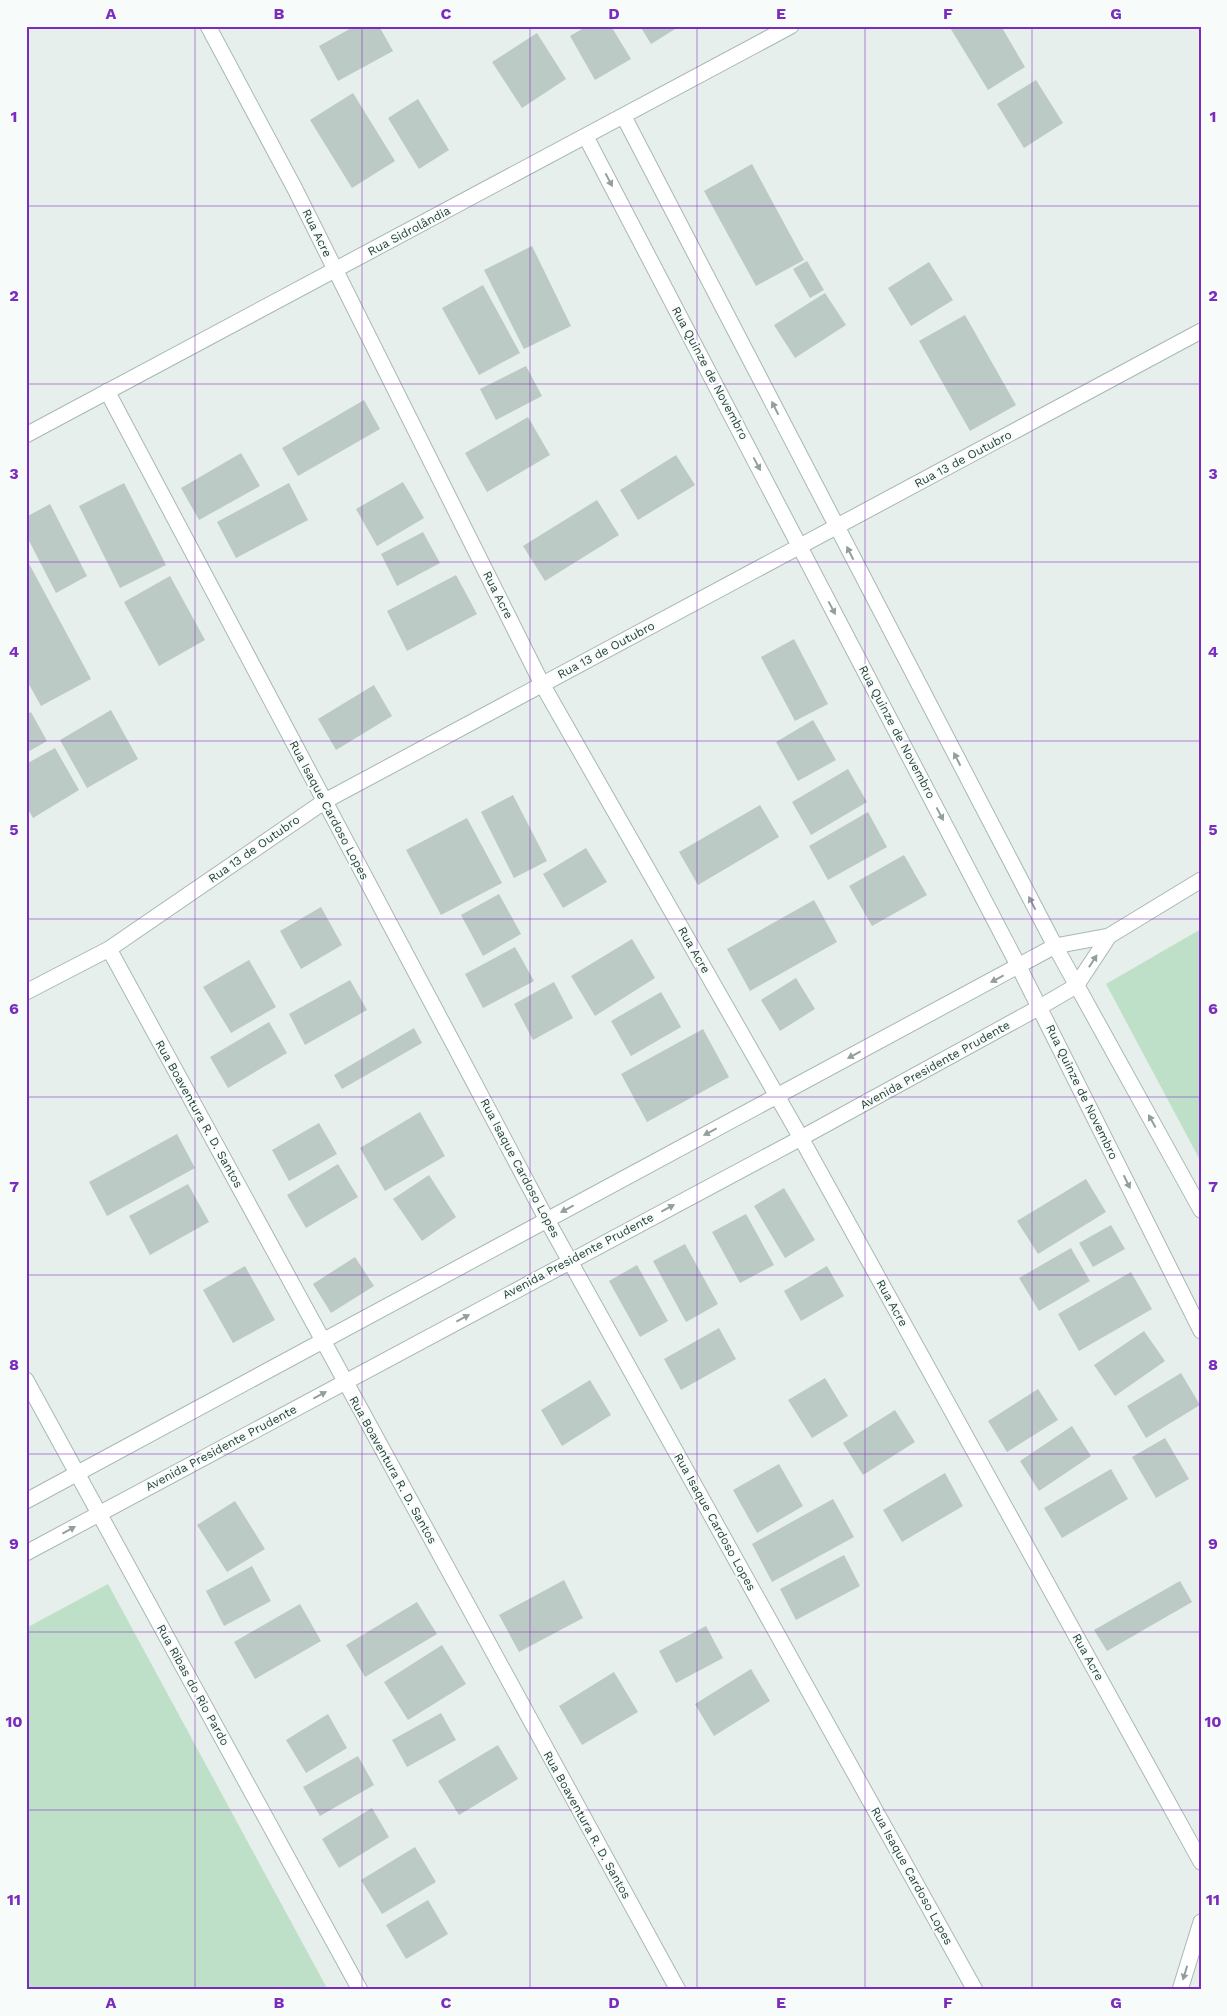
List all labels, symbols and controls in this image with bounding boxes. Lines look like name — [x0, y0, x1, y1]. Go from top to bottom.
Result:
text: A — [106, 4, 117, 23]
text: B — [274, 4, 285, 23]
text: C — [441, 4, 452, 23]
text: D — [608, 4, 620, 23]
text: E — [776, 4, 786, 23]
text: F — [943, 4, 953, 23]
text: G — [1110, 4, 1122, 23]
text: 1 — [11, 107, 17, 126]
text: 1 — [1210, 107, 1216, 126]
one-way arrow — [605, 173, 613, 187]
street label: Rua Sidrolândia — [365, 203, 453, 259]
street label: Rua Acre — [299, 207, 335, 259]
text: 2 — [9, 286, 19, 305]
text: 2 — [1208, 286, 1218, 305]
street label: Rua Quinze de Novembro — [669, 304, 751, 442]
one-way arrow — [771, 401, 779, 416]
street label: Rua 13 de Outubro — [912, 427, 1014, 491]
one-way arrow — [753, 457, 761, 471]
text: 3 — [9, 464, 19, 483]
text: 3 — [1208, 464, 1218, 483]
one-way arrow — [846, 545, 854, 560]
street label: Rua Acre — [480, 569, 516, 621]
one-way arrow — [828, 601, 836, 615]
street label: Rua 13 de Outubro — [555, 618, 657, 682]
text: 4 — [9, 642, 19, 661]
text: 4 — [1208, 642, 1218, 661]
street label: Rua Quinze de Novembro — [856, 663, 938, 801]
street label: Rua Isaque Cardoso Lopes — [286, 738, 372, 882]
one-way arrow — [953, 752, 961, 766]
one-way arrow — [936, 807, 944, 821]
street label: Rua 13 de Outubro — [206, 812, 302, 886]
text: 5 — [9, 820, 19, 839]
text: 5 — [1208, 820, 1218, 839]
one-way arrow — [1028, 896, 1036, 910]
street label: Rua Acre — [675, 924, 713, 976]
one-way arrow — [1088, 954, 1097, 968]
one-way arrow — [990, 974, 1004, 983]
text: 6 — [9, 999, 19, 1018]
text: 6 — [1208, 999, 1218, 1018]
street label: Avenida Presidente Prudente — [858, 1018, 1012, 1112]
street label: Rua Quinze de Novembro — [1043, 1022, 1121, 1162]
street label: Rua Boaventura R. D. Santos — [152, 1038, 246, 1190]
one-way arrow — [847, 1051, 860, 1060]
street label: Rua Isaque Cardoso Lopes — [477, 1096, 563, 1240]
one-way arrow — [1147, 1115, 1156, 1128]
one-way arrow — [704, 1128, 717, 1137]
one-way arrow — [1123, 1175, 1131, 1190]
text: 7 — [9, 1177, 19, 1196]
text: 7 — [1208, 1177, 1218, 1196]
one-way arrow — [661, 1204, 675, 1212]
one-way arrow — [561, 1205, 574, 1214]
street label: Avenida Presidente Prudente — [500, 1210, 656, 1302]
street label: Rua Acre — [873, 1277, 911, 1329]
one-way arrow — [456, 1314, 470, 1322]
text: 8 — [9, 1355, 19, 1374]
text: 8 — [1208, 1355, 1218, 1374]
one-way arrow — [313, 1391, 327, 1399]
street label: Rua Boaventura R. D. Santos — [346, 1394, 440, 1546]
street label: Avenida Presidente Prudente — [143, 1402, 299, 1494]
street label: Rua Isaque Cardoso Lopes — [671, 1451, 759, 1593]
one-way arrow — [62, 1526, 76, 1534]
text: 9 — [9, 1534, 19, 1553]
text: 9 — [1208, 1534, 1218, 1553]
street label: Rua Ribas do Rio Pardo — [154, 1622, 232, 1748]
street label: Rua Acre — [1069, 1631, 1107, 1683]
text: 10 — [5, 1712, 23, 1731]
text: 10 — [1204, 1712, 1222, 1731]
street label: Rua Boaventura R. D. Santos — [540, 1749, 634, 1901]
street label: Rua Isaque Cardoso Lopes — [868, 1805, 956, 1947]
text: 11 — [7, 1890, 21, 1909]
text: 11 — [1206, 1890, 1220, 1909]
one-way arrow — [1181, 1965, 1189, 1980]
text: A — [106, 1993, 117, 2012]
text: B — [274, 1993, 285, 2012]
text: C — [441, 1993, 452, 2012]
text: D — [608, 1993, 620, 2012]
text: E — [776, 1993, 786, 2012]
text: F — [943, 1993, 953, 2012]
text: G — [1110, 1993, 1122, 2012]

